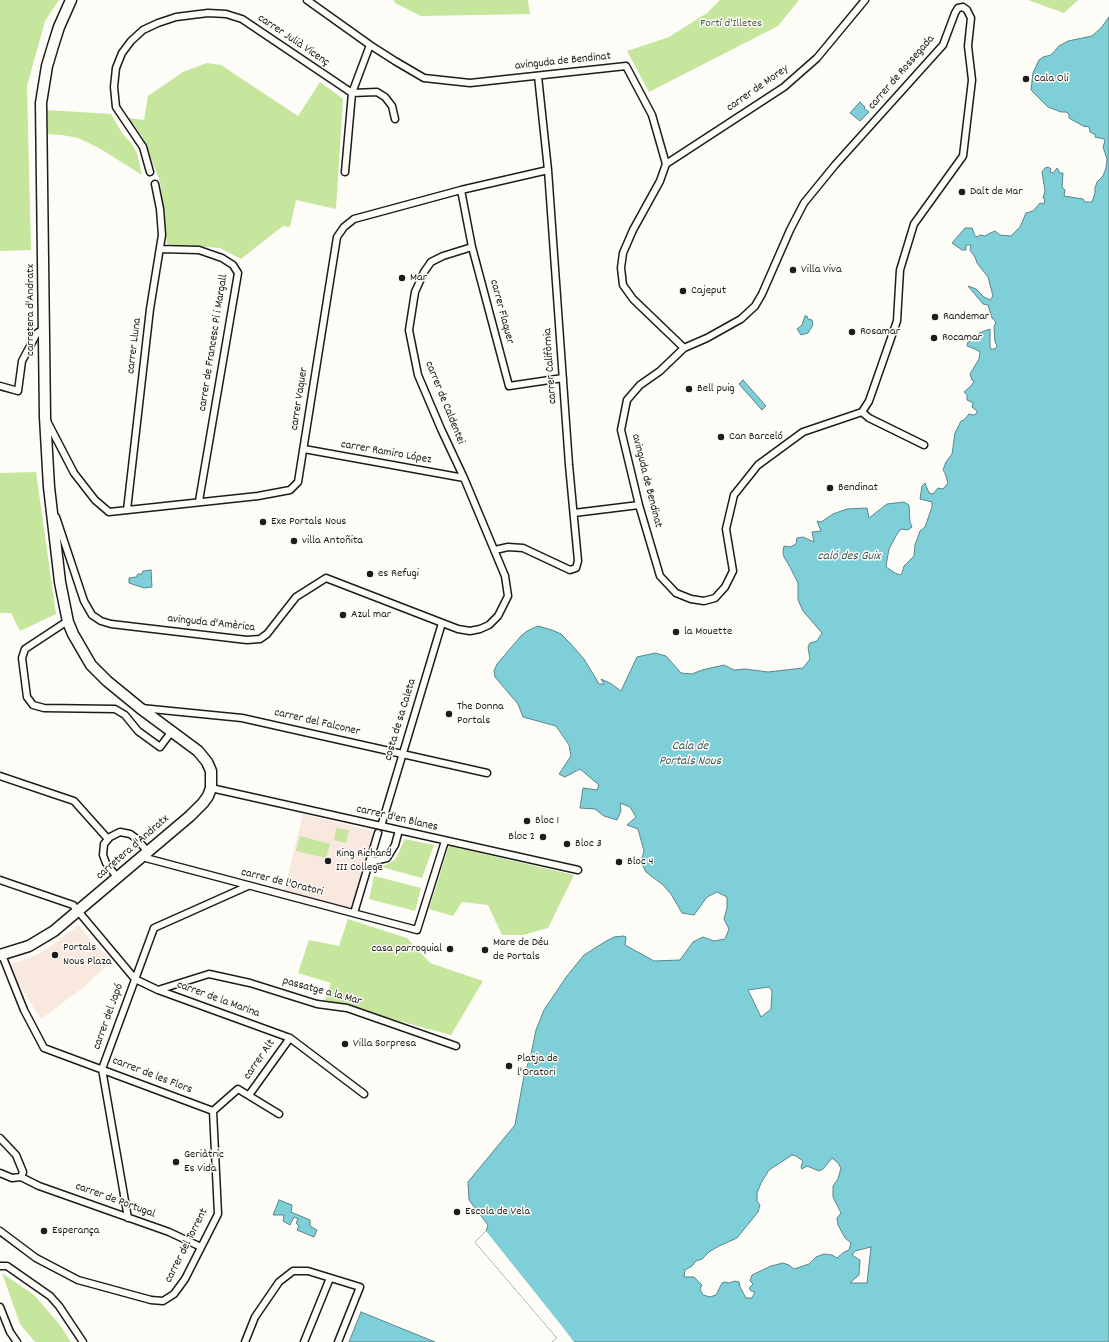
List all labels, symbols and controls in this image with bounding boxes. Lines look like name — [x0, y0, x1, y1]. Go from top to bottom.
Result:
street label: carrer Julià Vicenç — [254, 12, 332, 70]
park label: Fortí d'Illetes — [700, 17, 762, 31]
street label: carrer de Rossegada — [866, 33, 938, 113]
street label: avinguda de Bendinat — [514, 50, 612, 74]
street label: carrer de Morey — [724, 62, 792, 116]
place label: Cala Oli — [1034, 72, 1069, 86]
marker: Cala Oli — [1021, 74, 1031, 84]
place label: Dalt de Mar — [970, 185, 1023, 199]
marker: Dalt de Mar — [957, 187, 967, 197]
place label: Villa Viva — [801, 263, 842, 277]
street label: carretera d'Andratx — [24, 264, 38, 356]
marker: Villa Viva — [788, 265, 798, 275]
place label: Mar — [410, 271, 427, 285]
marker: Mar — [397, 273, 407, 283]
street label: carrer de Francesc Pi i Margall — [196, 274, 232, 412]
street label: carrer Flaquer — [486, 278, 516, 346]
place label: Cajeput — [691, 284, 726, 298]
marker: Cajeput — [678, 286, 688, 296]
place label: Randemar — [943, 310, 989, 324]
marker: Randemar — [930, 312, 940, 322]
street label: carrer Lluna — [124, 317, 146, 375]
place label: Rosamar — [860, 325, 900, 339]
marker: Rosamar — [847, 327, 857, 337]
street label: carrer Califòrnia — [541, 328, 561, 404]
place label: Rocamar — [942, 331, 982, 345]
marker: Rocamar — [929, 333, 939, 343]
street label: carrer de Caldentei — [421, 359, 467, 447]
street label: carrer Vaquer — [288, 367, 312, 431]
place label: Bell puig — [697, 382, 735, 396]
marker: Bell puig — [684, 384, 694, 394]
place label: Can Barceló — [729, 430, 783, 444]
street label: avinguda de Bendinat — [627, 432, 665, 530]
marker: Can Barceló — [716, 432, 726, 442]
street label: carrer Ramiro López — [339, 438, 433, 468]
place label: Bendinat — [838, 481, 878, 495]
marker: Bendinat — [825, 483, 835, 493]
place label: Exe Portals Nous — [271, 515, 346, 529]
marker: Exe Portals Nous — [258, 517, 268, 527]
place label: villa Antoñita — [302, 534, 363, 548]
marker: villa Antoñita — [289, 536, 299, 546]
water label: caló des Guix — [818, 549, 880, 565]
place label: es Refugi — [378, 567, 419, 581]
marker: es Refugi — [365, 569, 375, 579]
place label: Azul mar — [351, 608, 391, 622]
marker: Azul mar — [338, 610, 348, 620]
street label: avinguda d'Amèrica — [167, 612, 255, 636]
place label: la Mouette — [684, 625, 732, 639]
marker: la Mouette — [671, 627, 681, 637]
street label: costa de sa Caleta — [382, 677, 420, 763]
place label: The Donna Portals — [457, 700, 504, 728]
street label: carrer del Falconer — [273, 706, 361, 740]
marker: The Donna Portals — [444, 709, 454, 719]
water label: Cala de Portals Nous — [659, 739, 721, 770]
street label: carrer d'en Blanes — [355, 803, 439, 835]
street label: carretera d'Andratx — [94, 812, 172, 884]
place label: Bloc 1 — [535, 814, 559, 828]
marker: Bloc 1 — [522, 816, 532, 826]
place label: Bloc 2 — [508, 830, 535, 844]
marker: Bloc 2 — [538, 832, 548, 842]
place label: Bloc 3 — [575, 837, 602, 851]
marker: Bloc 3 — [562, 839, 572, 849]
place label: King Richard III College — [336, 847, 391, 875]
place label: Bloc 4 — [627, 855, 653, 869]
marker: King Richard III College — [323, 856, 333, 866]
marker: Bloc 4 — [614, 857, 624, 867]
street label: carrer de l'Oratori — [239, 866, 325, 900]
place label: Mare de Déu de Portals — [493, 936, 548, 964]
place label: Portals Nous Plaza — [63, 941, 111, 969]
place label: casa parroquial — [372, 942, 442, 956]
marker: casa parroquial — [445, 944, 455, 954]
marker: Mare de Déu de Portals — [480, 945, 490, 955]
marker: Portals Nous Plaza — [50, 950, 60, 960]
street label: passatge a la Mar — [281, 975, 363, 1009]
street label: carrer de la Marina — [175, 978, 261, 1022]
street label: carrer del Japó — [90, 982, 128, 1052]
street label: carrer Alt — [241, 1037, 279, 1083]
place label: Villa Sorpresa — [353, 1037, 416, 1051]
marker: Villa Sorpresa — [340, 1039, 350, 1049]
place label: Platja de l'Oratori — [517, 1052, 558, 1080]
street label: carrer de les Flors — [110, 1054, 194, 1098]
marker: Platja de l'Oratori — [504, 1061, 514, 1071]
place label: Geriàtric Es Vida — [184, 1148, 224, 1176]
marker: Geriàtric Es Vida — [171, 1157, 181, 1167]
street label: carrer de Portugal — [73, 1180, 157, 1222]
place label: Escola de Vela — [465, 1205, 530, 1219]
street label: carrer del Torrent — [162, 1206, 212, 1286]
marker: Escola de Vela — [452, 1207, 462, 1217]
place label: Esperança — [52, 1224, 99, 1238]
marker: Esperança — [39, 1226, 49, 1236]

